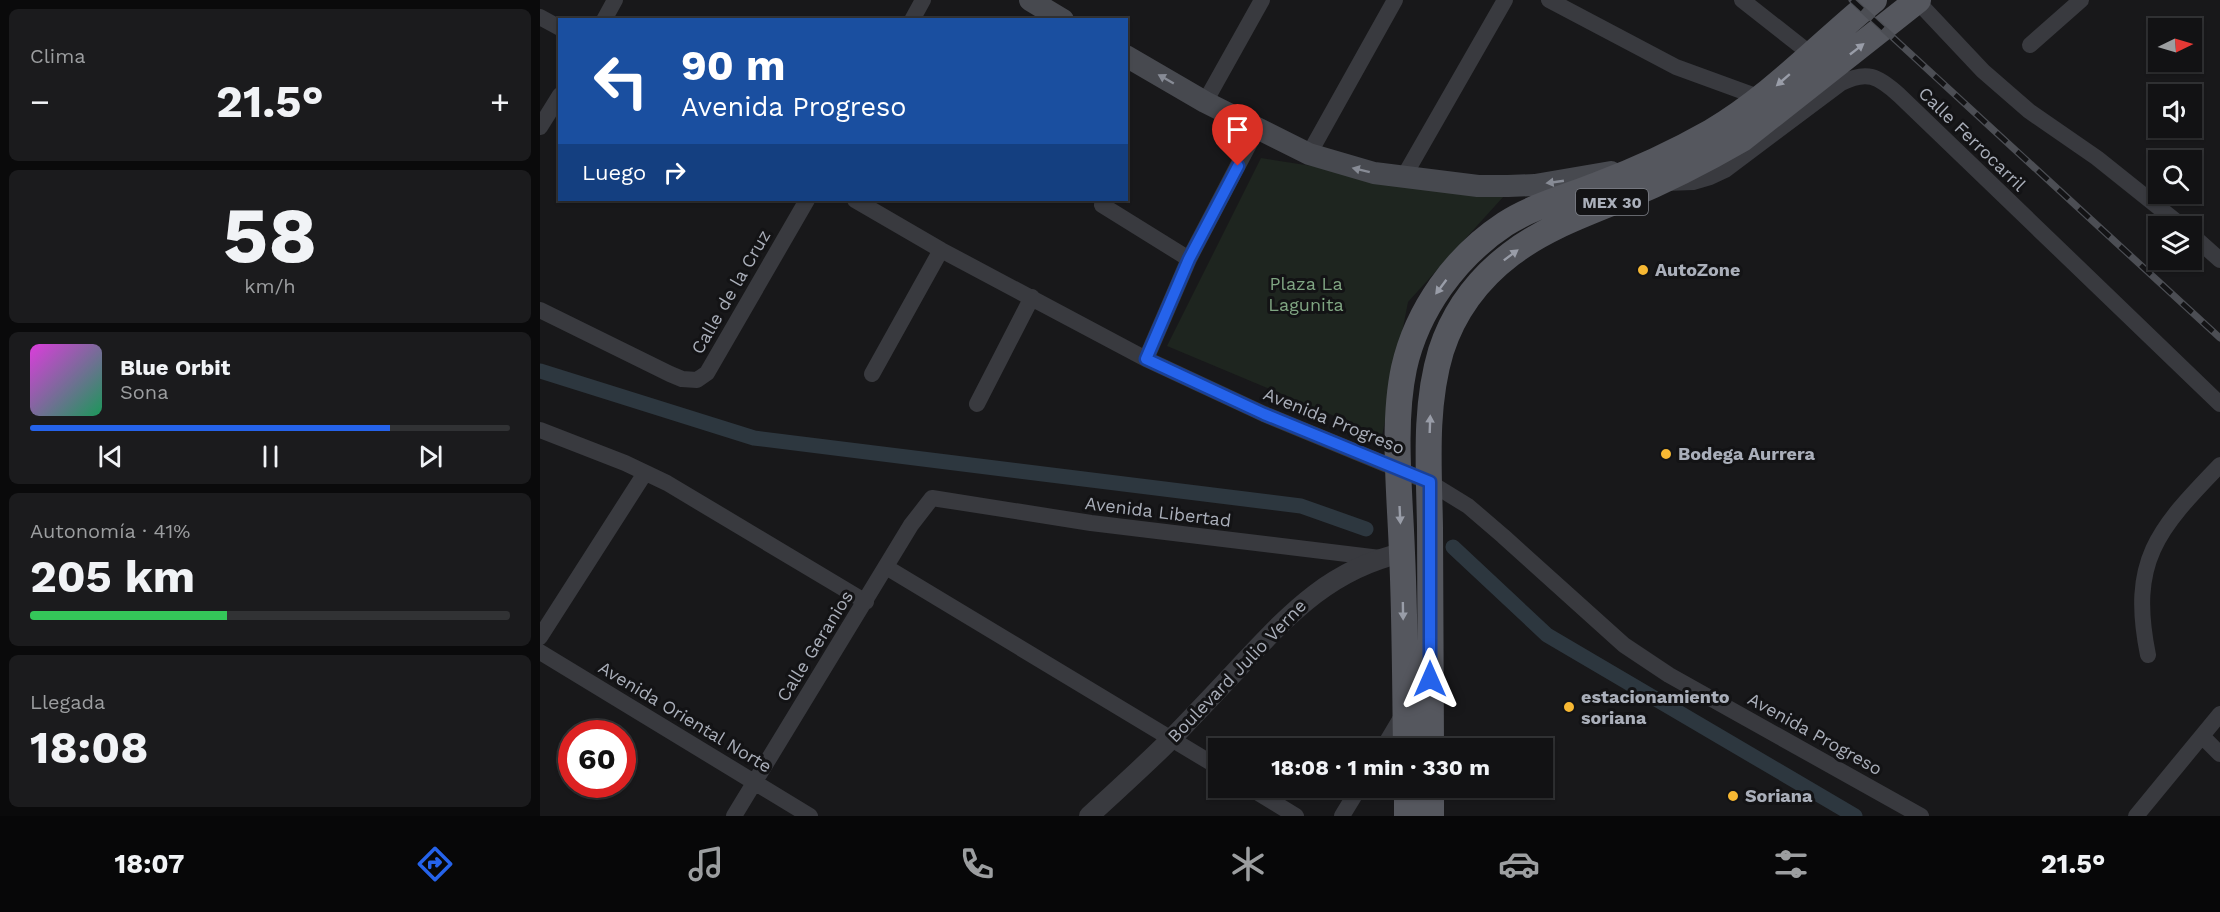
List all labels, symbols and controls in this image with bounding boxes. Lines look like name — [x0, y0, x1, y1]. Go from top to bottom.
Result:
north arrow — [2148, 18, 2202, 72]
map controls — [2148, 18, 2202, 270]
text: 90 m — [681, 41, 785, 90]
icon: left — [582, 42, 660, 120]
one-way arrow — [1849, 43, 1865, 56]
text: Clima — [30, 44, 86, 68]
one-way arrow — [1775, 73, 1791, 86]
one-way arrow — [1158, 74, 1174, 85]
text: 21.5° — [216, 75, 324, 128]
text: − — [30, 82, 50, 121]
text: + — [490, 82, 510, 121]
street label: Calle Ferrocarril — [1914, 82, 2031, 195]
button: sound — [2148, 84, 2202, 138]
text: Avenida Progreso — [681, 91, 906, 123]
pin — [1212, 104, 1263, 166]
icon: arrive — [1221, 113, 1254, 146]
button: search — [2148, 150, 2202, 204]
icon: right — [658, 156, 691, 189]
text: Luego — [582, 160, 646, 185]
one-way arrow — [1352, 164, 1370, 174]
one-way arrow — [1545, 177, 1564, 186]
text: 58 — [223, 189, 317, 281]
road number: MEX 30 — [1576, 189, 1648, 215]
button: layers — [2148, 216, 2202, 270]
street label: Calle de la Cruz — [687, 226, 775, 357]
one-way arrow — [1503, 249, 1518, 261]
place label: AutoZone — [1655, 259, 1740, 280]
marker: AutoZone — [1636, 263, 1650, 277]
park label: Plaza La Lagunita — [1268, 273, 1344, 315]
text: km/h — [244, 274, 296, 298]
one-way arrow — [1435, 279, 1447, 294]
text: Blue Orbit — [120, 355, 230, 380]
text: Sona — [120, 380, 169, 404]
street label: Avenida Progreso — [1261, 383, 1408, 458]
one-way arrow — [1426, 414, 1435, 433]
icon: previous — [94, 440, 127, 473]
icon: pause — [254, 440, 287, 473]
icon: next — [414, 440, 447, 473]
place label: Bodega Aurrera — [1678, 443, 1816, 464]
marker: Bodega Aurrera — [1659, 447, 1673, 461]
street label: Avenida Libertad — [1084, 492, 1232, 531]
one-way arrow — [1395, 506, 1404, 525]
text: Autonomía · 41% — [30, 519, 190, 543]
text: 205 km — [30, 550, 195, 603]
street label: Calle Geranios — [772, 586, 857, 705]
street label: Boulevard Julio Verne — [1163, 595, 1310, 746]
one-way arrow — [1398, 602, 1408, 621]
position arrow — [1398, 647, 1462, 711]
street label: Avenida Oriental Norte — [595, 656, 776, 777]
place label: estacionamiento soriana — [1581, 686, 1730, 728]
street label: Avenida Progreso — [1744, 688, 1886, 779]
text: Llegada — [30, 690, 105, 714]
marker: estacionamiento soriana — [1562, 700, 1576, 714]
speed limit sign: 60 — [558, 720, 636, 798]
text: 18:08 — [30, 721, 148, 774]
text: 18:08 · 1 min · 330 m — [1271, 755, 1490, 780]
place label: Soriana — [1745, 785, 1813, 806]
marker: Soriana — [1726, 789, 1740, 803]
icon: directions — [414, 843, 456, 885]
icon: music — [685, 843, 727, 885]
icon: phone — [956, 843, 998, 885]
icon: climate — [1227, 843, 1269, 885]
icon: car — [1498, 843, 1540, 885]
icon: filters — [1770, 843, 1812, 885]
text: 18:07 — [115, 848, 184, 880]
text: 21.5° — [2041, 848, 2105, 880]

